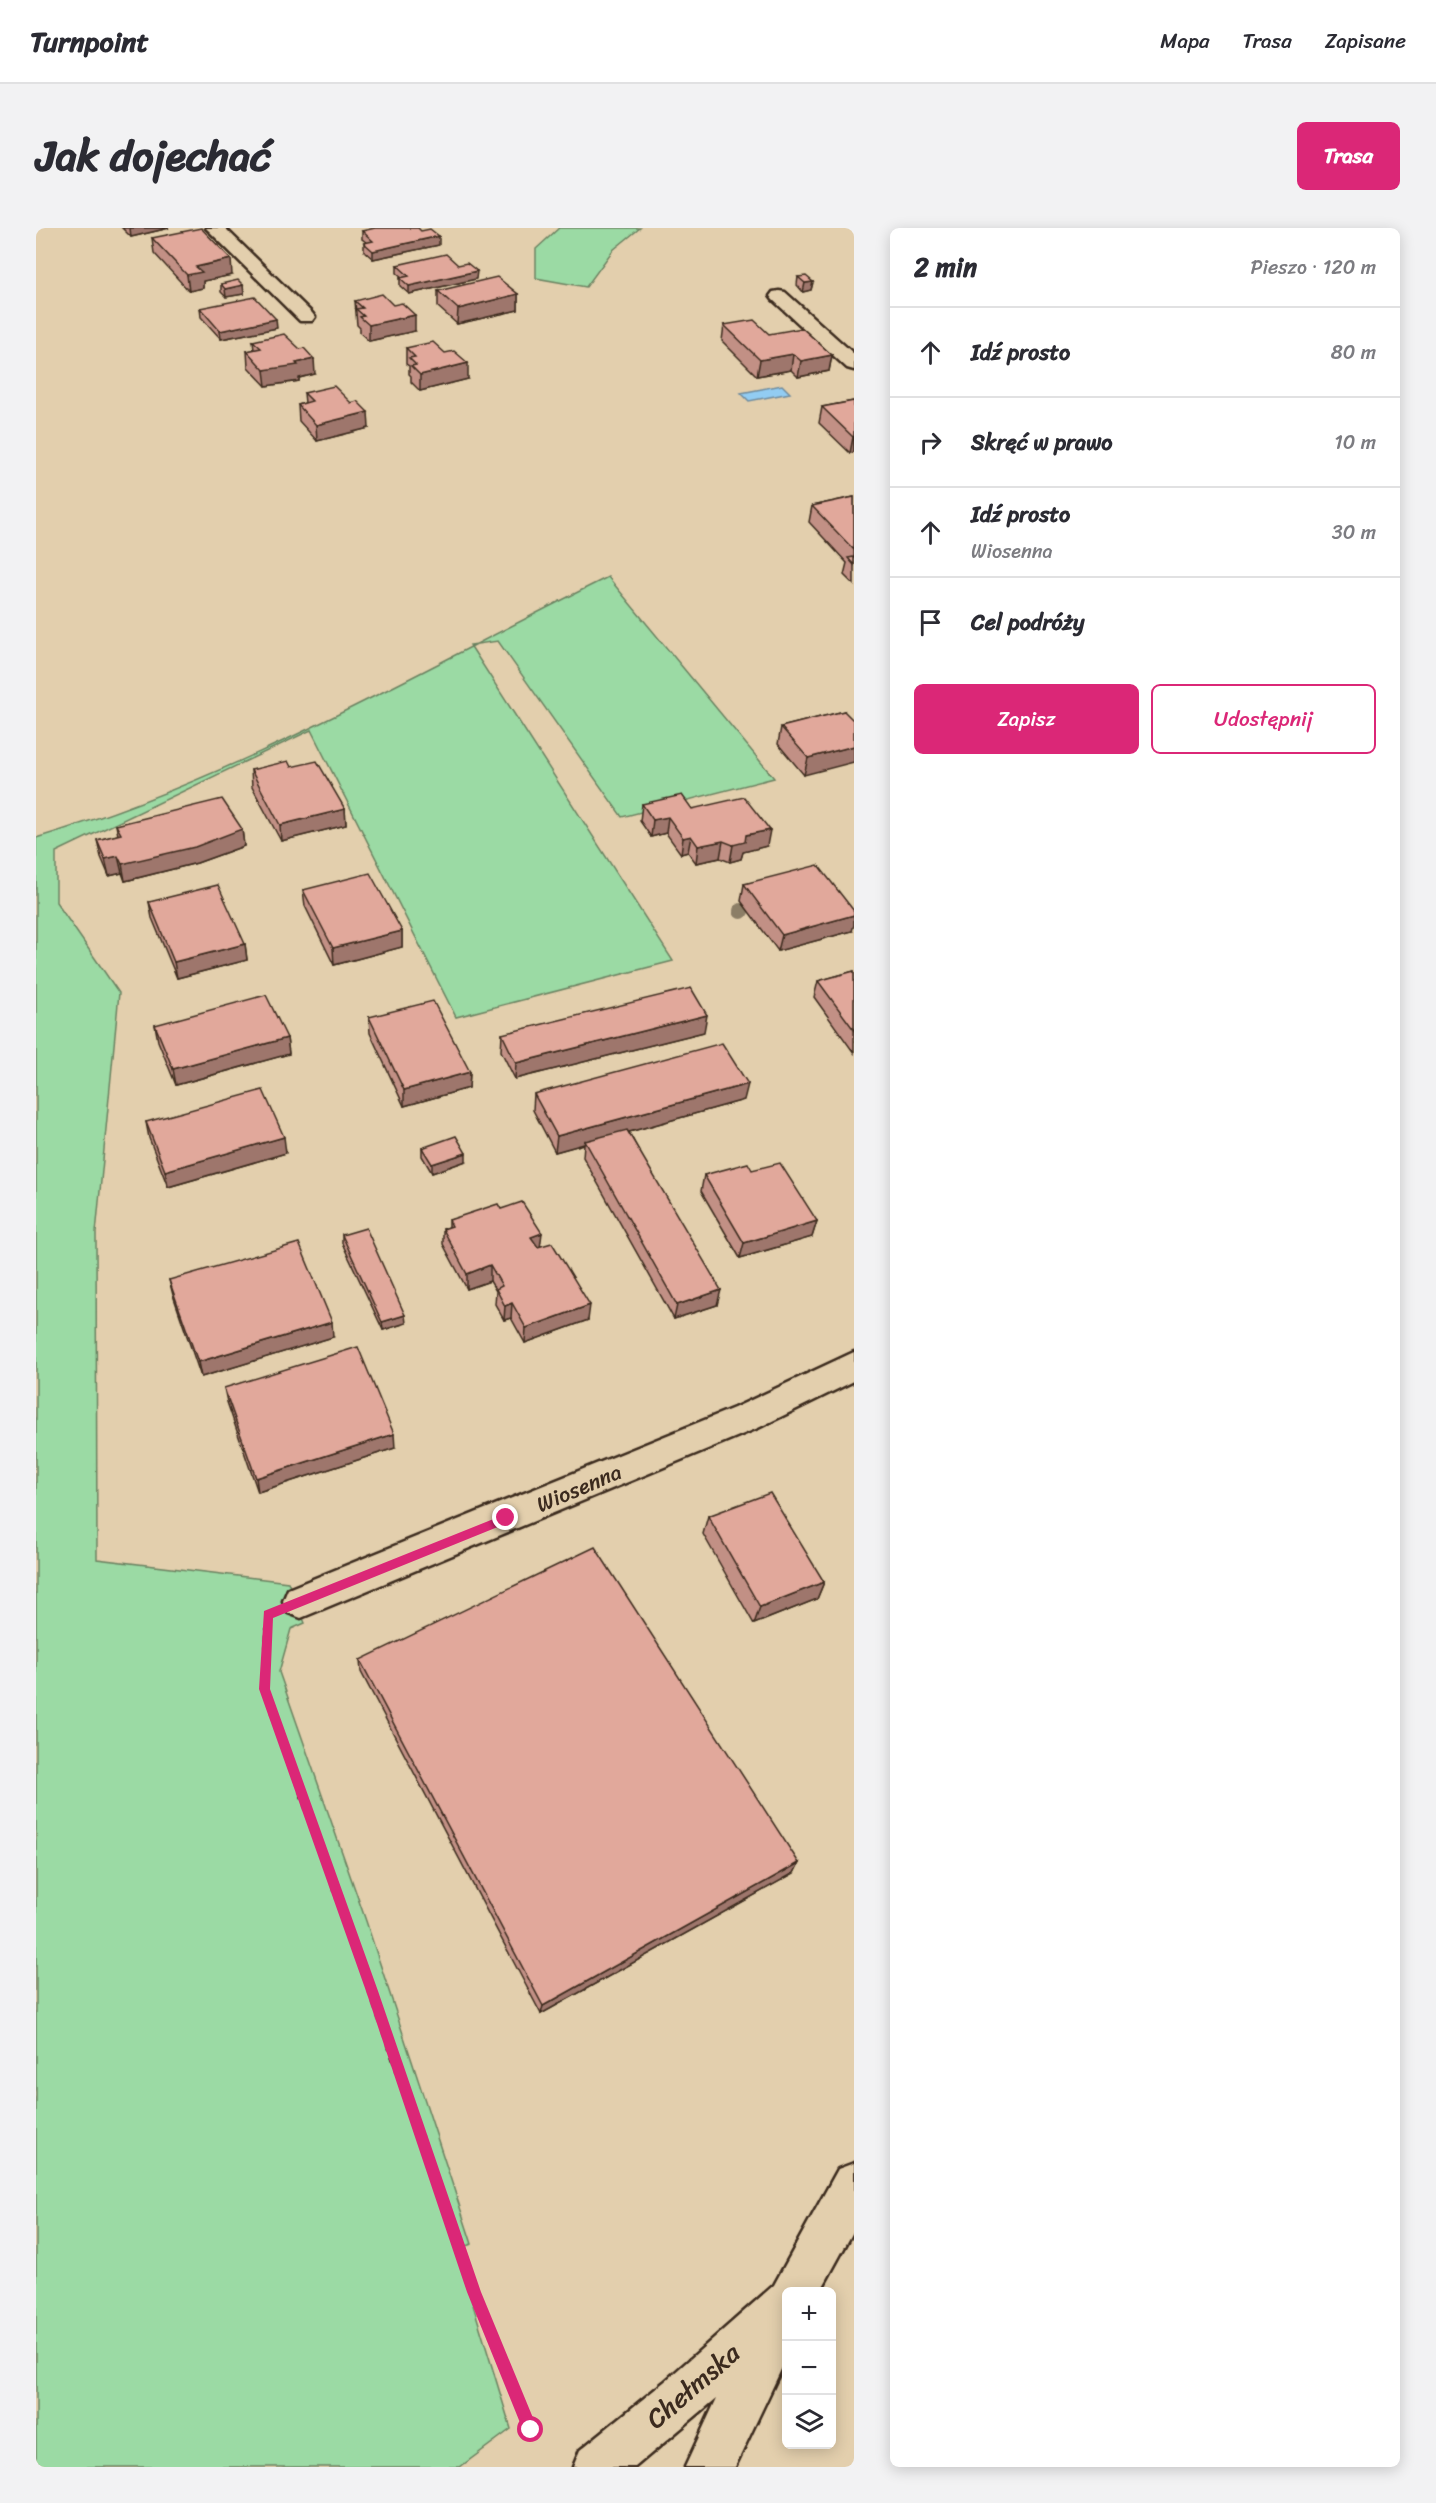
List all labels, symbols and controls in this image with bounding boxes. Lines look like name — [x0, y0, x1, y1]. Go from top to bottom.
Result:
text: Turnpoint — [30, 17, 149, 66]
text: Mapa — [1160, 22, 1210, 60]
text: Trasa — [1243, 22, 1292, 60]
text: Zapisane — [1325, 22, 1406, 60]
text: Jak dojechać — [36, 119, 271, 193]
button: Trasa — [1297, 122, 1400, 190]
text: 2 min — [914, 244, 977, 290]
text: Pieszo · 120 m — [1250, 250, 1376, 285]
text: Idź prosto — [971, 333, 1070, 372]
text: 80 m — [1331, 335, 1376, 370]
icon: ahead — [914, 336, 947, 369]
text: Skręć w prawo — [971, 423, 1113, 462]
text: 10 m — [1334, 425, 1376, 460]
icon: right — [914, 426, 947, 459]
text: Idź prosto — [971, 495, 1070, 534]
text: 30 m — [1332, 515, 1376, 550]
icon: ahead — [914, 516, 947, 549]
text: Wiosenna — [971, 534, 1053, 569]
text: Cel podróży — [971, 603, 1084, 642]
icon: arrive — [914, 606, 947, 639]
button: Zapisz — [914, 684, 1139, 754]
button: Udostępnij — [1151, 684, 1376, 754]
street label: Wiosenna — [530, 1453, 628, 1523]
route end — [492, 1504, 518, 1530]
map controls — [782, 2287, 836, 2449]
button: + — [782, 2287, 836, 2341]
street label: Chełmska — [634, 2330, 752, 2441]
button: − — [782, 2341, 836, 2395]
button: layers — [782, 2395, 836, 2449]
route start — [517, 2416, 543, 2442]

